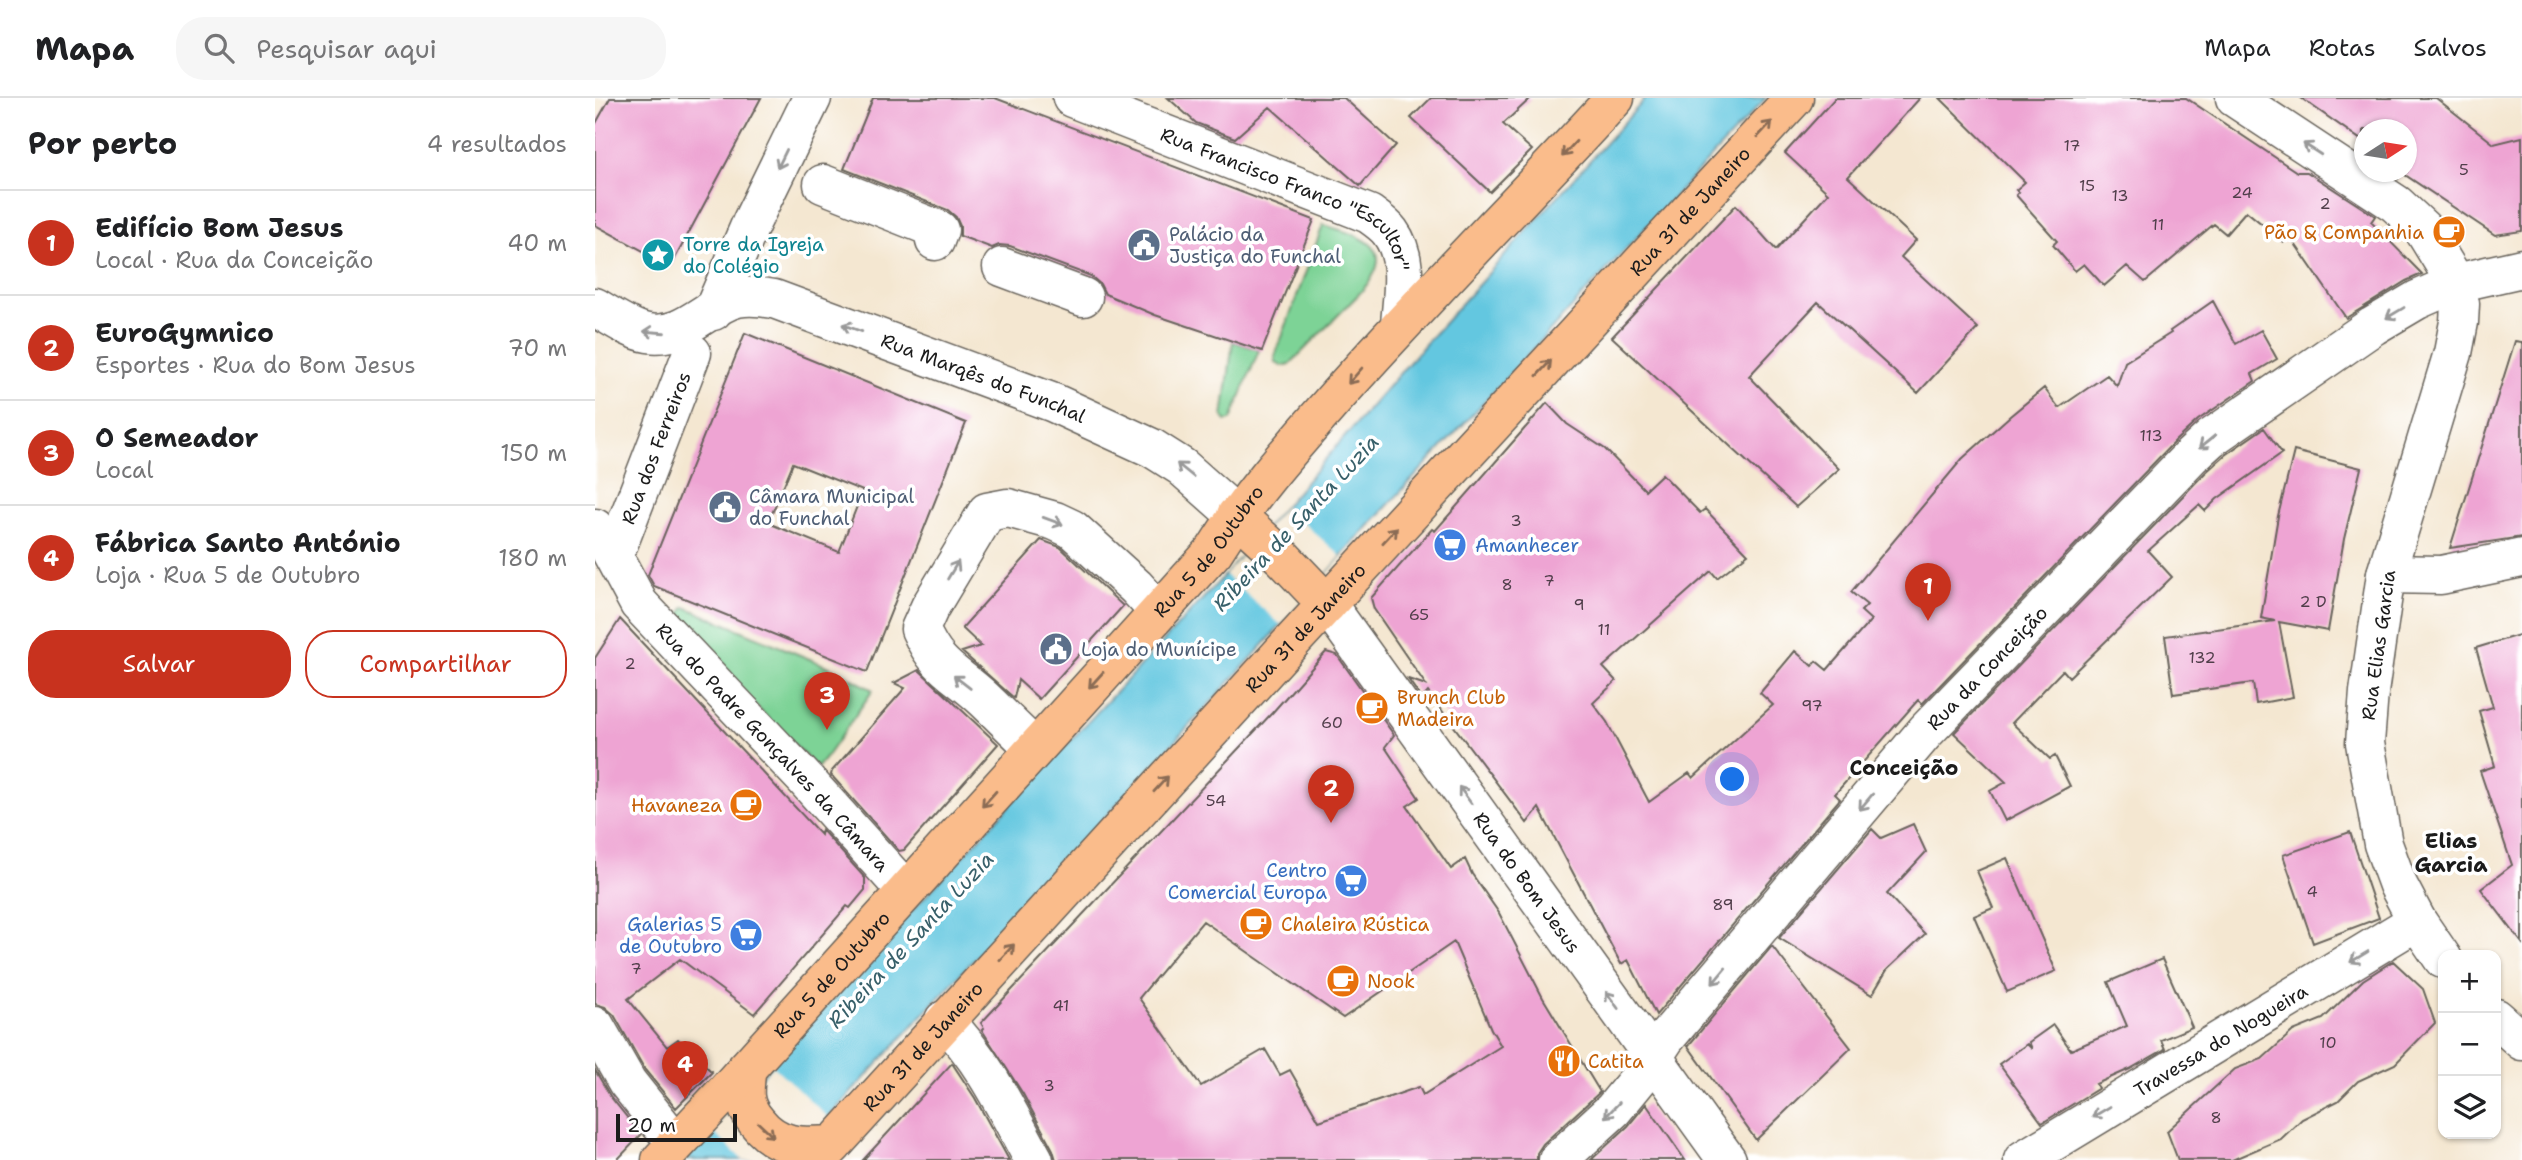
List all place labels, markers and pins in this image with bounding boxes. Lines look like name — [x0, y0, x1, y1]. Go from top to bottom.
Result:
cafe icon: Pão & Companhia — [2430, 213, 2468, 251]
place label: Pão & Companhia — [2264, 220, 2424, 245]
place label: Palácio da Justiça do Funchal — [1169, 222, 1341, 269]
public building icon: Palácio da Justiça do Funchal — [1125, 226, 1163, 264]
place label: Torre da Igreja do Colégio — [683, 232, 824, 279]
place icon: Torre da Igreja do Colégio — [639, 236, 677, 274]
place label: Câmara Municipal do Funchal — [749, 484, 914, 531]
public building icon: Câmara Municipal do Funchal — [706, 488, 744, 526]
supermarket icon: Amanhecer — [1431, 526, 1469, 564]
place label: Amanhecer — [1475, 533, 1579, 558]
pin: 1 — [1905, 563, 1951, 621]
public building icon: Loja do Munícipe — [1037, 630, 1075, 668]
place label: Loja do Munícipe — [1081, 637, 1237, 662]
pin: 3 — [804, 672, 850, 730]
place label: Brunch Club Madeira — [1397, 685, 1506, 732]
cafe icon: Brunch Club Madeira — [1353, 689, 1391, 727]
pin: 2 — [1308, 765, 1354, 823]
cafe icon: Havaneza — [727, 786, 765, 824]
place label: Havaneza — [631, 793, 722, 818]
place label: Centro Comercial Europa — [1168, 858, 1327, 905]
supermarket icon: Centro Comercial Europa — [1332, 862, 1370, 900]
cafe icon: Chaleira Rústica — [1237, 905, 1275, 943]
place label: Galerias 5 de Outubro — [619, 912, 722, 959]
place label: Chaleira Rústica — [1281, 912, 1430, 937]
supermarket icon: Galerias 5 de Outubro — [727, 916, 765, 954]
cafe icon: Nook — [1324, 962, 1362, 1000]
place label: Nook — [1367, 969, 1415, 994]
pin: 4 — [662, 1041, 708, 1099]
restaurant icon: Catita — [1545, 1042, 1583, 1080]
place label: Catita — [1588, 1049, 1644, 1074]

